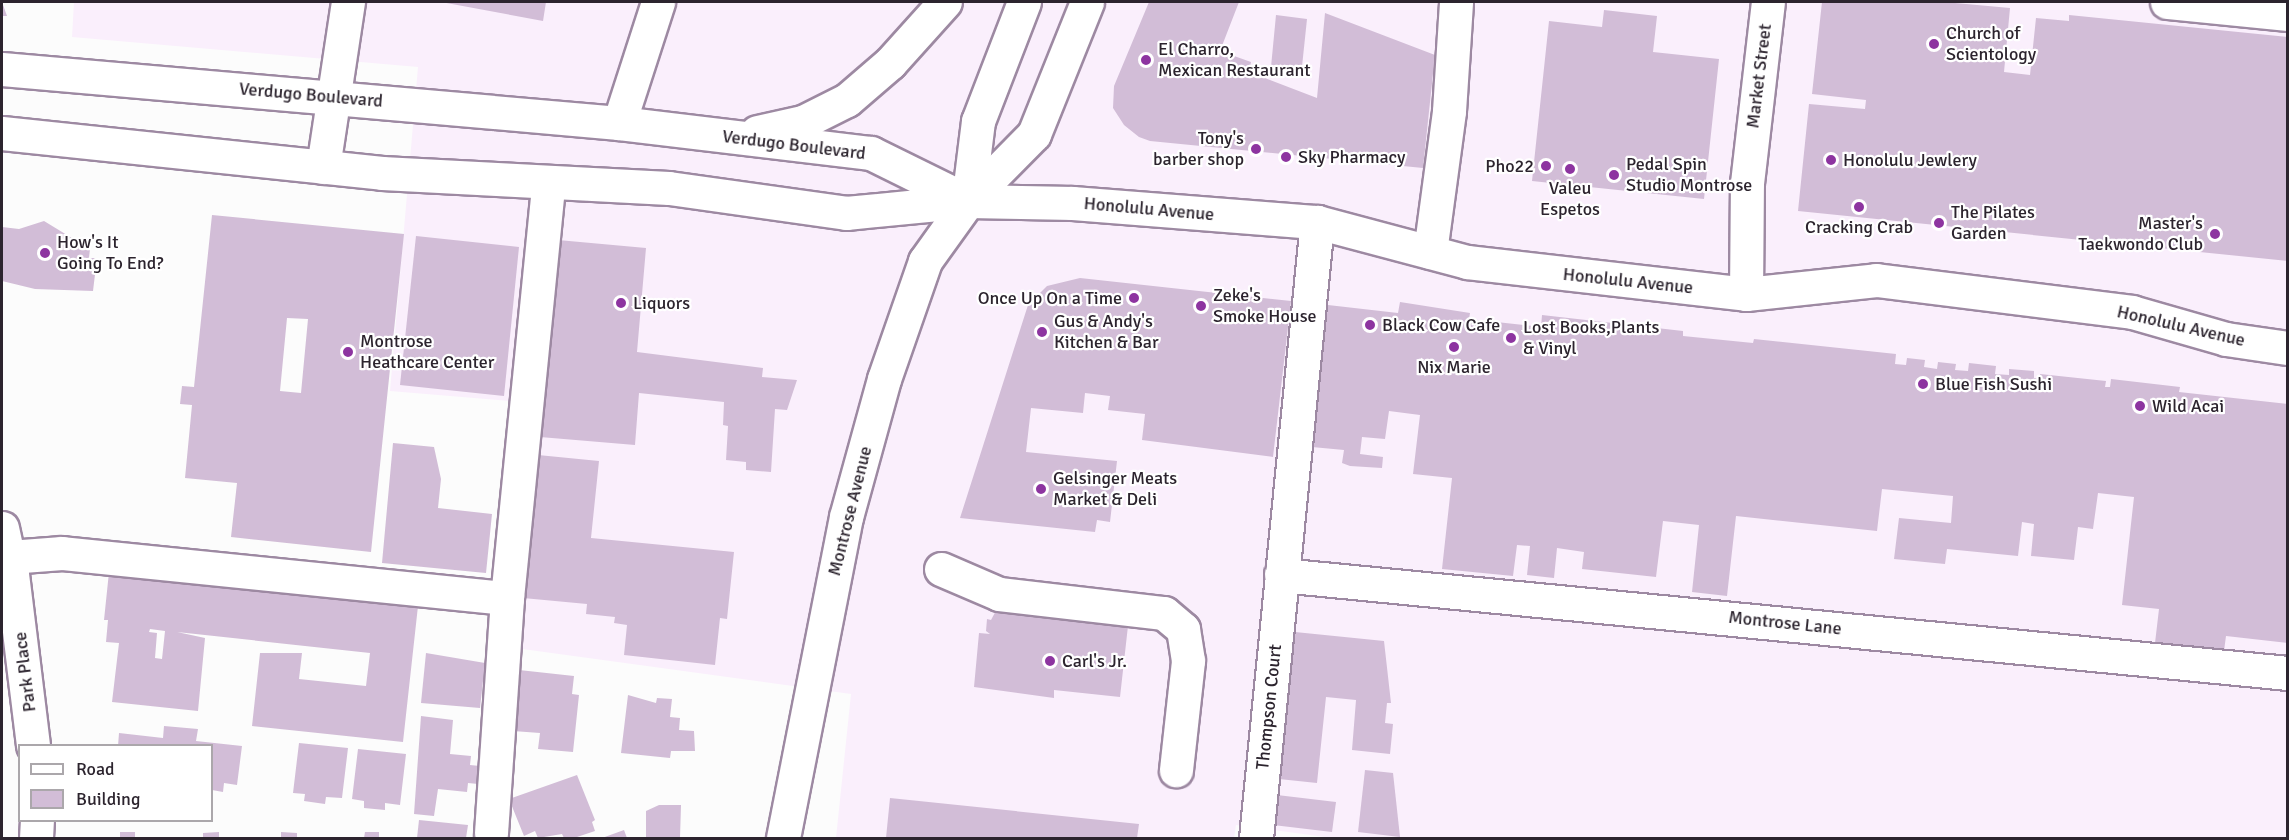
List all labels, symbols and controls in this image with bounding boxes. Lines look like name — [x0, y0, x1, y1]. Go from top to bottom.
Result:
street label: Market Street — [1742, 23, 1776, 129]
place label: Church of Scientology — [1946, 23, 2036, 66]
marker: Church of Scientology — [1927, 37, 1941, 51]
place label: El Charro, Mexican Restaurant — [1158, 39, 1311, 82]
marker: El Charro, Mexican Restaurant — [1139, 53, 1153, 67]
street label: Verdugo Boulevard — [238, 78, 384, 112]
street label: Verdugo Boulevard — [721, 125, 867, 165]
place label: Tony's barber shop — [1153, 128, 1244, 170]
marker: Tony's barber shop — [1249, 142, 1263, 156]
place label: Sky Pharmacy — [1298, 146, 1405, 168]
place label: Honolulu Jewlery — [1843, 149, 1977, 171]
marker: Sky Pharmacy — [1279, 150, 1293, 164]
marker: Honolulu Jewlery — [1824, 153, 1838, 167]
place label: Pedal Spin Studio Montrose — [1626, 154, 1752, 196]
place label: Pho22 — [1485, 155, 1534, 177]
marker: Pho22 — [1539, 159, 1553, 173]
marker: Valeu Espetos — [1563, 162, 1577, 176]
marker: Pedal Spin Studio Montrose — [1607, 168, 1621, 182]
place label: Valeu Espetos — [1540, 178, 1600, 220]
street label: Honolulu Avenue — [1083, 193, 1215, 225]
marker: Cracking Crab — [1852, 200, 1866, 214]
place label: The Pilates Garden — [1951, 202, 2035, 244]
place label: Master's Taekwondo Club — [2078, 213, 2203, 256]
place label: Cracking Crab — [1805, 216, 1913, 238]
marker: The Pilates Garden — [1932, 216, 1946, 230]
marker: Master's Taekwondo Club — [2208, 227, 2222, 241]
place label: How's It Going To End? — [57, 232, 163, 274]
marker: How's It Going To End? — [38, 246, 52, 260]
street label: Honolulu Avenue — [1562, 263, 1694, 299]
place label: Zeke's Smoke House — [1213, 285, 1317, 328]
place label: Once Up On a Time — [978, 287, 1122, 309]
marker: Once Up On a Time — [1127, 291, 1141, 305]
place label: Liquors — [633, 292, 690, 314]
marker: Liquors — [614, 296, 628, 310]
marker: Zeke's Smoke House — [1194, 299, 1208, 313]
street label: Honolulu Avenue — [2115, 301, 2247, 351]
place label: Gus & Andy's Kitchen & Bar — [1054, 311, 1159, 354]
place label: Black Cow Cafe — [1382, 314, 1500, 336]
place label: Lost Books,Plants & Vinyl — [1523, 317, 1659, 360]
marker: Black Cow Cafe — [1363, 318, 1377, 332]
marker: Gus & Andy's Kitchen & Bar — [1035, 325, 1049, 339]
place label: Montrose Heathcare Center — [360, 331, 494, 374]
marker: Lost Books,Plants & Vinyl — [1504, 331, 1518, 345]
marker: Nix Marie — [1447, 340, 1461, 354]
marker: Montrose Heathcare Center — [341, 345, 355, 359]
place label: Nix Marie — [1417, 356, 1491, 378]
place label: Blue Fish Sushi — [1935, 373, 2052, 395]
marker: Blue Fish Sushi — [1916, 377, 1930, 391]
place label: Wild Acai — [2152, 395, 2224, 417]
marker: Wild Acai — [2133, 399, 2147, 413]
street label: Montrose Avenue — [823, 444, 877, 578]
place label: Gelsinger Meats Market & Deli — [1053, 468, 1177, 510]
marker: Gelsinger Meats Market & Deli — [1034, 482, 1048, 496]
street label: Montrose Lane — [1727, 606, 1843, 640]
street label: Park Place — [9, 631, 41, 713]
street label: Thompson Court — [1252, 643, 1286, 771]
place label: Carl's Jr. — [1062, 650, 1127, 672]
marker: Carl's Jr. — [1043, 654, 1057, 668]
legend — [18, 744, 213, 822]
text: Road — [76, 758, 115, 780]
text: Building — [76, 788, 140, 810]

